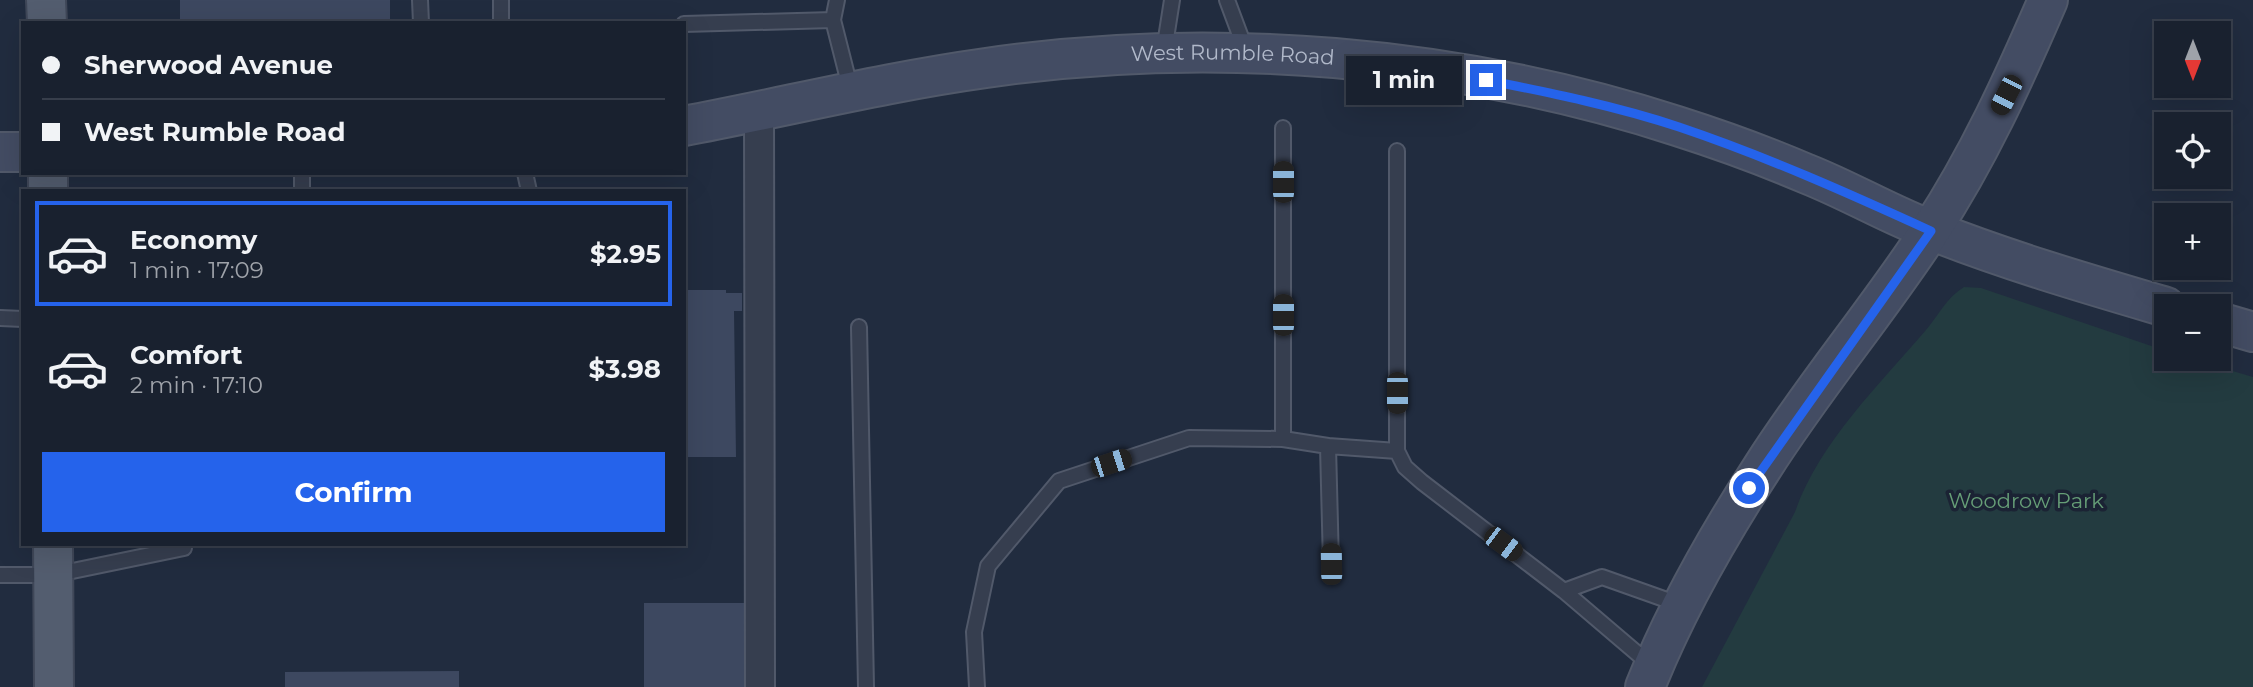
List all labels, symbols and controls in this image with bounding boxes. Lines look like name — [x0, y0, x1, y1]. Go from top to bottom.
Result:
north arrow — [2154, 21, 2231, 98]
map controls — [2154, 21, 2231, 371]
street label: West Rumble Road — [1130, 40, 1335, 70]
text: Sherwood Avenue — [84, 49, 333, 81]
callout: 1 min — [1346, 56, 1462, 104]
route end — [1470, 64, 1502, 96]
text: 1 min — [1373, 66, 1435, 94]
car — [1988, 72, 2025, 118]
button: locate — [2154, 112, 2231, 189]
text: West Rumble Road — [84, 116, 346, 148]
car — [1273, 161, 1294, 203]
button: + — [2154, 203, 2231, 280]
icon: car — [46, 222, 109, 285]
text: Economy — [130, 224, 257, 256]
text: $2.95 — [590, 238, 661, 270]
text: 1 min · 17:09 — [130, 256, 264, 284]
car — [1273, 294, 1294, 336]
button: − — [2154, 294, 2231, 371]
icon: car — [46, 337, 109, 400]
text: Comfort — [130, 339, 242, 371]
text: $3.98 — [589, 353, 661, 385]
text: 2 min · 17:10 — [130, 371, 263, 399]
car — [1387, 372, 1408, 414]
car — [1088, 447, 1135, 479]
button: Confirm — [42, 452, 665, 532]
route start — [1733, 472, 1765, 504]
park label: Woodrow Park — [1948, 488, 2104, 513]
car — [1480, 523, 1527, 565]
car — [1321, 543, 1342, 585]

